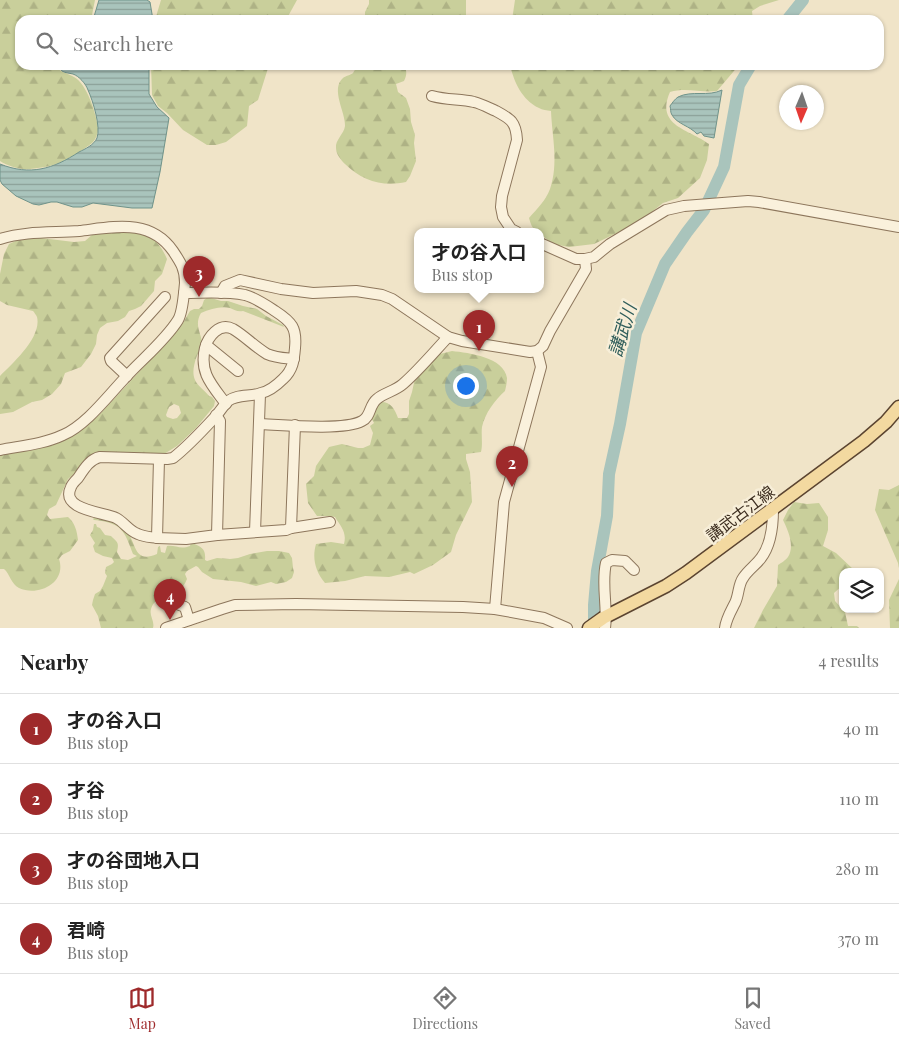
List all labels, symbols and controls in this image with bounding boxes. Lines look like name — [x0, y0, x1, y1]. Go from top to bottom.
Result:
search box — [15, 15, 884, 70]
icon: search — [33, 29, 61, 57]
text: Search here — [73, 30, 173, 56]
north arrow — [779, 85, 824, 130]
popup — [414, 228, 544, 293]
text: 才の谷入口 — [431, 238, 527, 264]
pin: 3 — [183, 256, 215, 297]
text: Bus stop — [431, 264, 493, 285]
water label: 講武川 — [603, 299, 642, 359]
pin: 1 — [463, 310, 495, 351]
your location — [453, 373, 479, 399]
pin: 2 — [496, 446, 528, 487]
street label: 講武古江線 — [702, 481, 778, 545]
map controls — [839, 568, 884, 613]
button: layers — [839, 568, 884, 613]
pin: 4 — [154, 579, 186, 620]
text: Nearby — [20, 647, 89, 675]
text: 4 results — [818, 650, 879, 671]
text: 才の谷入口 — [67, 706, 162, 732]
text: 1 — [33, 718, 39, 739]
text: 40 m — [843, 718, 879, 739]
text: Bus stop — [67, 732, 128, 753]
text: 才谷 — [67, 776, 105, 802]
text: 2 — [32, 788, 40, 809]
text: 110 m — [839, 788, 879, 809]
text: Bus stop — [67, 802, 128, 823]
text: 才の谷団地入口 — [67, 846, 200, 872]
text: 3 — [32, 858, 40, 879]
text: 280 m — [835, 858, 879, 879]
text: Bus stop — [67, 872, 128, 893]
text: 君崎 — [67, 916, 105, 942]
text: 4 — [32, 928, 40, 949]
text: 370 m — [837, 928, 879, 949]
text: Bus stop — [67, 942, 128, 963]
tab: Map — [128, 984, 156, 1033]
tab: Directions — [413, 984, 478, 1033]
tab: Saved — [734, 984, 771, 1033]

